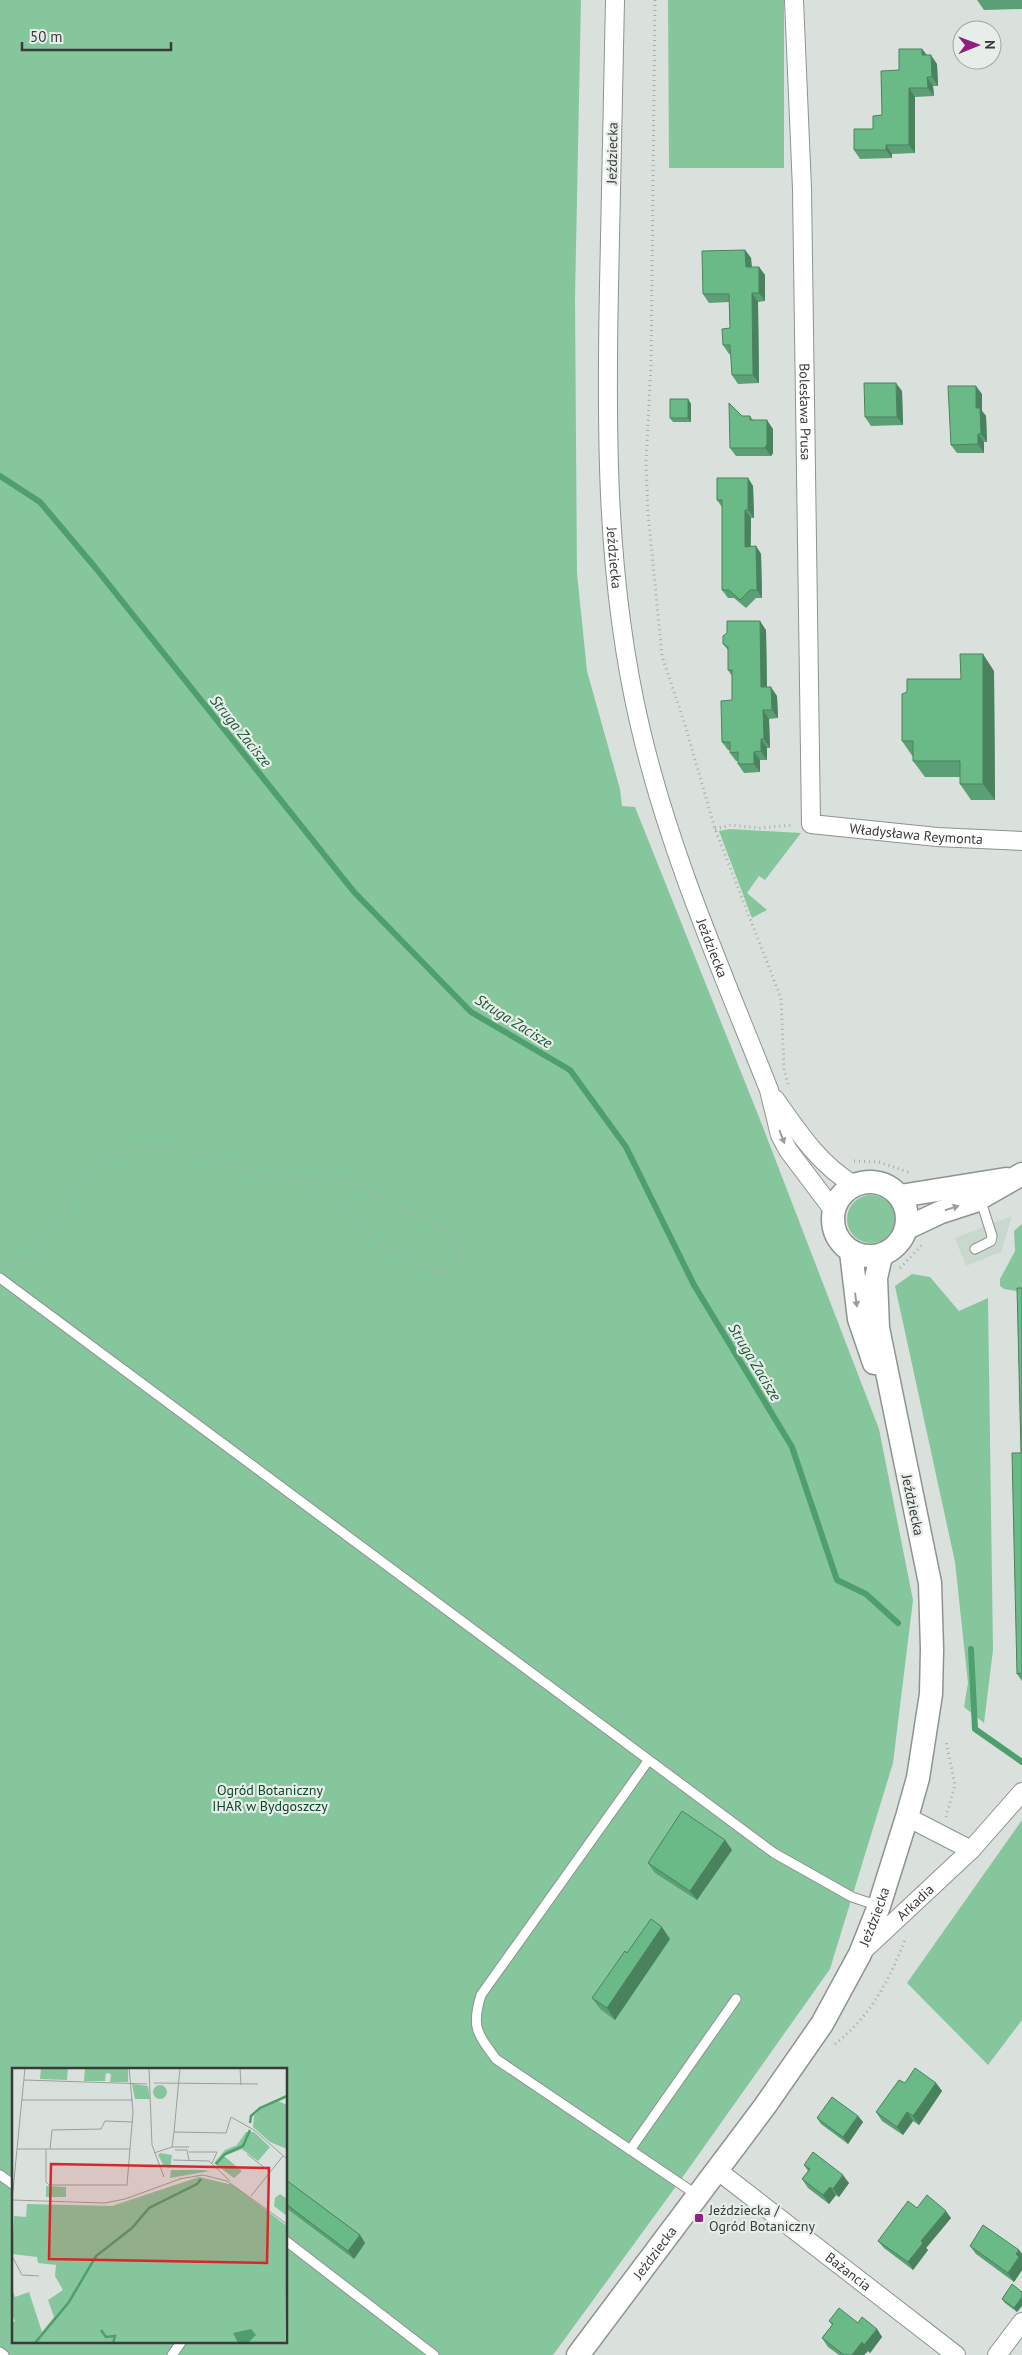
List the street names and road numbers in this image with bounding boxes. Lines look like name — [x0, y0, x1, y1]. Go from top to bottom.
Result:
street label: Jeździecka — [602, 122, 622, 185]
street label: Bolesława Prusa — [795, 363, 815, 461]
street label: Jeździecka — [603, 525, 626, 590]
street label: Władysława Reymonta — [849, 819, 983, 848]
street label: Jeździecka — [692, 915, 732, 980]
street label: Jeździecka — [898, 1472, 928, 1537]
street label: Arkadia — [893, 1880, 938, 1924]
street label: Jeździecka — [855, 1885, 893, 1950]
street label: Jeździecka — [628, 2222, 681, 2284]
street label: Bażancia — [822, 2248, 875, 2295]

